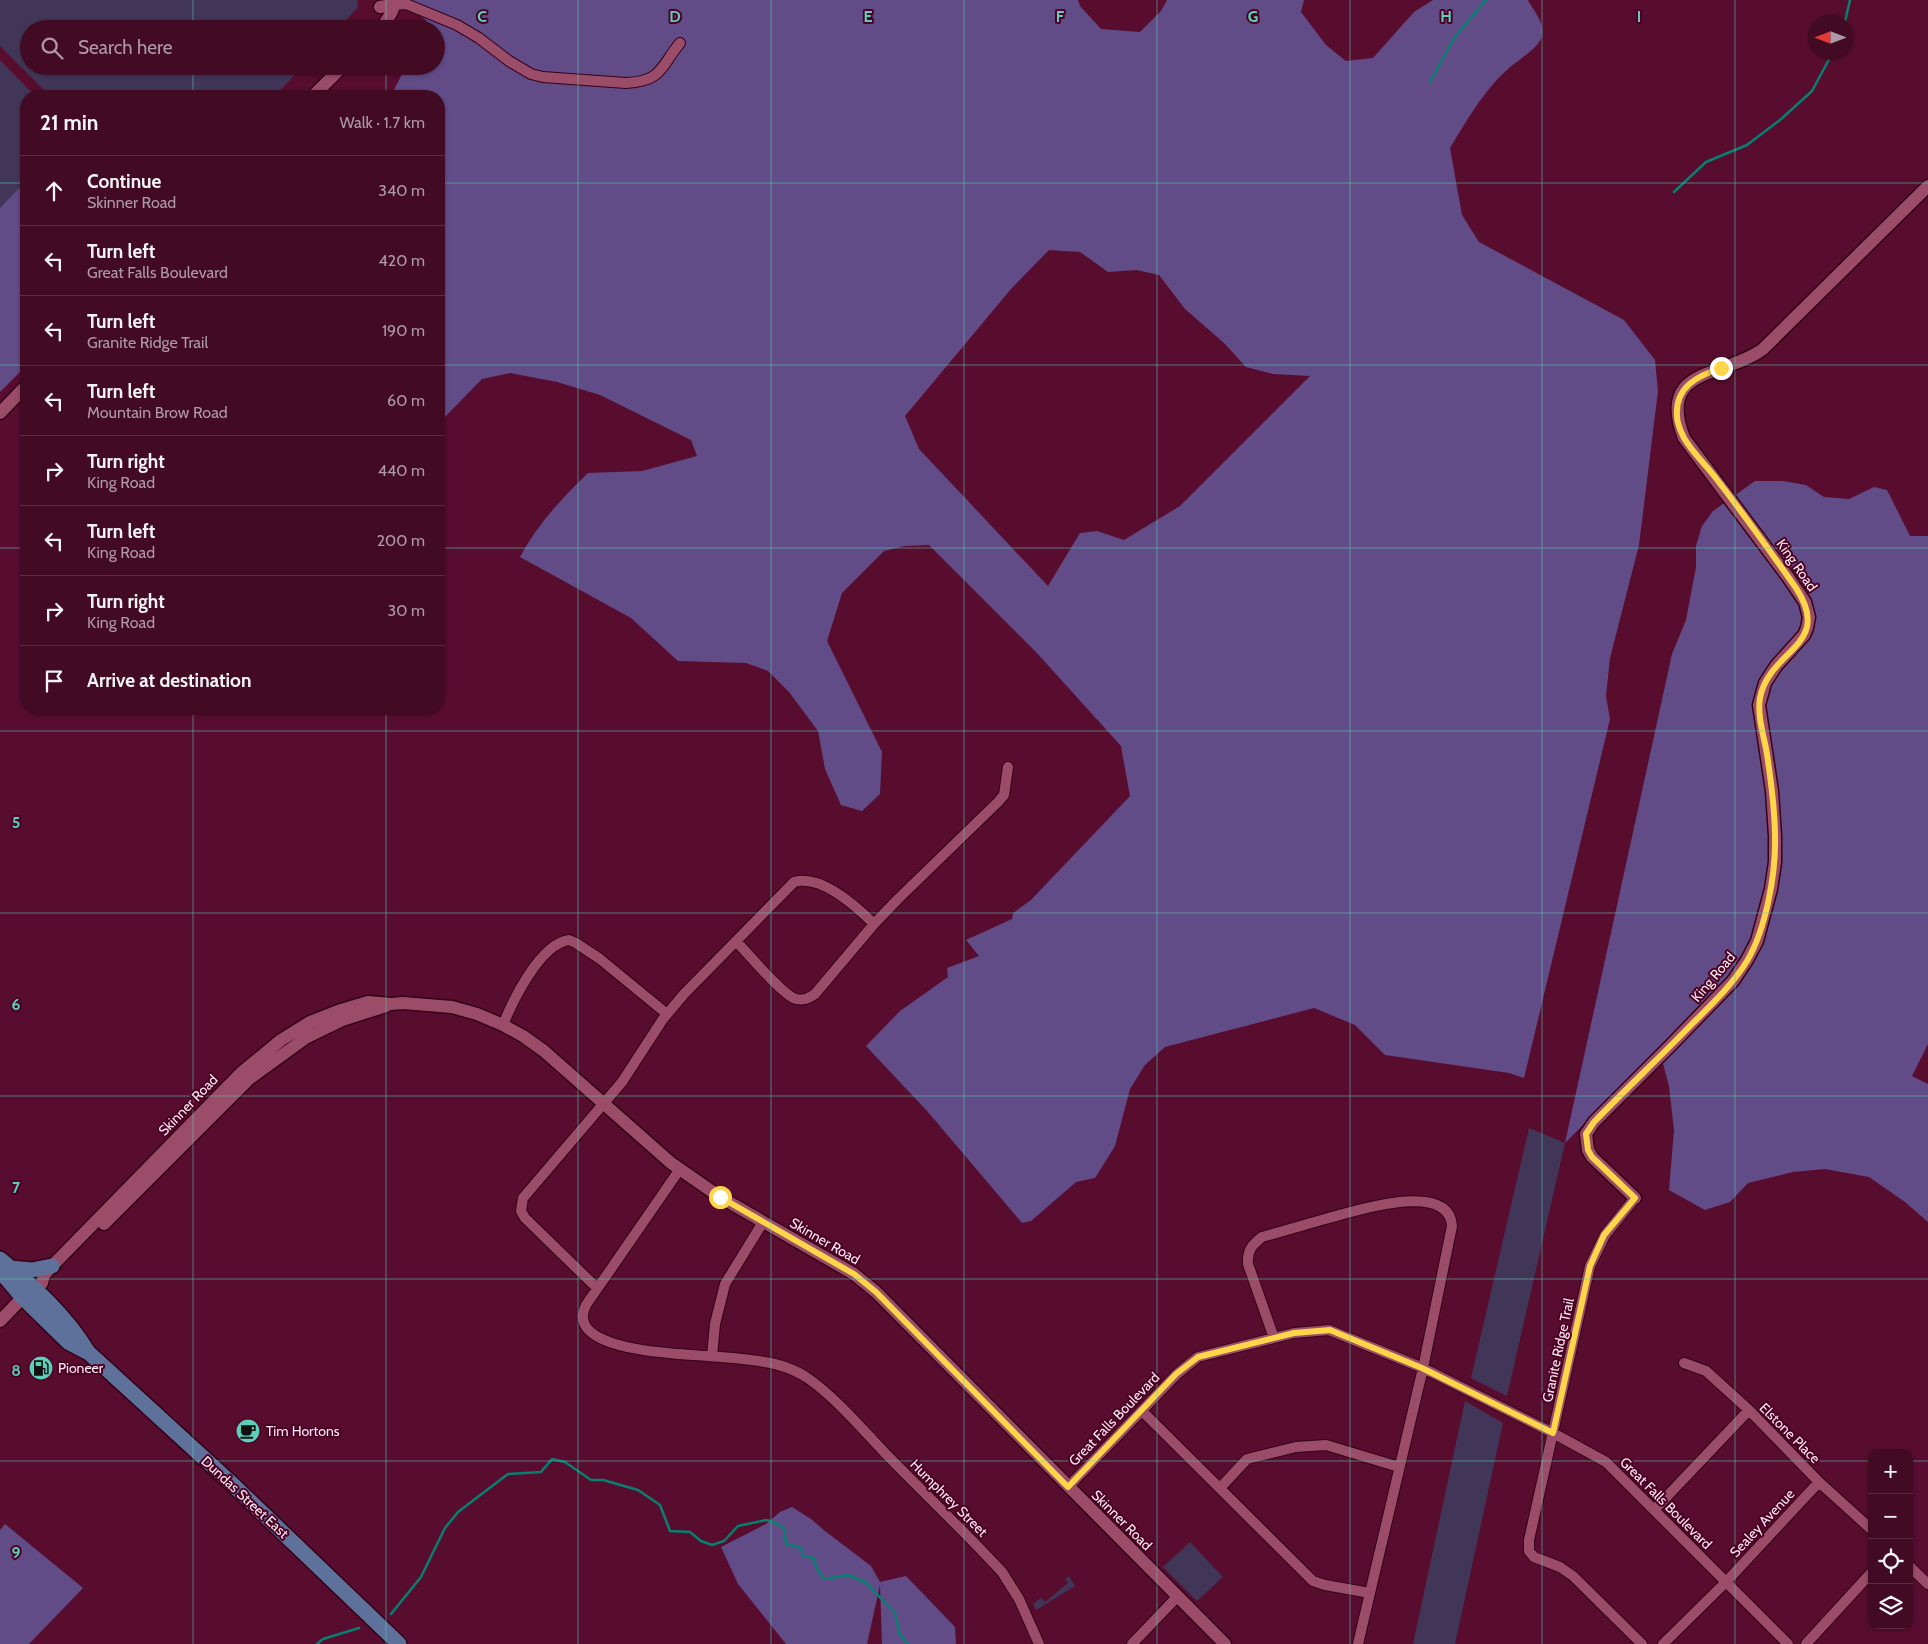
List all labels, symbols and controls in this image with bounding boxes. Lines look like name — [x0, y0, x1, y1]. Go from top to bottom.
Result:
text: C — [477, 7, 487, 26]
text: D — [669, 7, 681, 26]
text: E — [863, 7, 873, 26]
text: F — [1056, 7, 1065, 26]
text: G — [1248, 7, 1258, 26]
text: H — [1440, 7, 1452, 26]
text: I — [1637, 7, 1641, 26]
north arrow — [1808, 15, 1853, 60]
search box — [20, 20, 445, 75]
icon: search — [38, 34, 66, 62]
text: Search here — [78, 36, 172, 59]
text: 21 min — [40, 110, 98, 135]
text: Walk · 1.7 km — [339, 113, 425, 132]
text: Continue — [87, 170, 161, 193]
icon: ahead — [40, 177, 68, 205]
text: 340 m — [378, 181, 425, 200]
text: Skinner Road — [87, 193, 176, 212]
text: Turn left — [87, 240, 155, 263]
icon: left — [40, 247, 68, 275]
text: 420 m — [379, 251, 425, 270]
text: Great Falls Boulevard — [87, 263, 228, 282]
text: Turn left — [87, 310, 155, 333]
icon: left — [40, 317, 68, 345]
text: 190 m — [382, 321, 425, 340]
text: Granite Ridge Trail — [87, 333, 208, 352]
route end — [1710, 357, 1733, 380]
text: Turn left — [87, 380, 155, 403]
icon: left — [40, 387, 68, 415]
text: 60 m — [387, 391, 425, 410]
text: Mountain Brow Road — [87, 403, 228, 422]
text: Turn right — [87, 450, 165, 473]
icon: right — [40, 457, 68, 485]
text: 440 m — [378, 461, 425, 480]
text: King Road — [87, 473, 155, 492]
text: Turn left — [87, 520, 155, 543]
icon: left — [40, 527, 68, 555]
text: 200 m — [377, 531, 425, 550]
street label: King Road — [1773, 535, 1821, 595]
text: King Road — [87, 543, 155, 562]
text: Turn right — [87, 590, 165, 613]
icon: right — [40, 597, 68, 625]
text: 30 m — [388, 601, 425, 620]
text: King Road — [87, 613, 155, 632]
icon: arrive — [40, 667, 68, 695]
text: Arrive at destination — [87, 669, 251, 692]
text: 5 — [12, 813, 20, 832]
street label: King Road — [1687, 948, 1739, 1006]
text: 6 — [12, 995, 21, 1014]
street label: Skinner Road — [154, 1071, 222, 1139]
text: 7 — [12, 1178, 21, 1197]
route start — [709, 1186, 732, 1209]
street label: Skinner Road — [787, 1214, 863, 1268]
street label: Granite Ridge Trail — [1538, 1296, 1578, 1404]
fuel station icon: Pioneer — [28, 1355, 54, 1381]
place label: Pioneer — [58, 1359, 104, 1377]
text: 8 — [11, 1361, 21, 1380]
street label: Great Falls Boulevard — [1065, 1368, 1163, 1470]
street label: Elstone Place — [1756, 1399, 1824, 1467]
cafe icon: Tim Hortons — [235, 1418, 261, 1444]
place label: Tim Hortons — [266, 1422, 340, 1440]
map controls — [1868, 1449, 1913, 1629]
button: + — [1868, 1449, 1913, 1494]
street label: Dundas Street East — [198, 1452, 293, 1542]
street label: Great Falls Boulevard — [1616, 1453, 1716, 1553]
street label: Humphrey Street — [906, 1455, 992, 1541]
street label: Sealey Avenue — [1726, 1485, 1798, 1561]
street label: Skinner Road — [1088, 1486, 1156, 1554]
button: − — [1868, 1494, 1913, 1539]
button: locate — [1868, 1539, 1913, 1584]
text: 9 — [12, 1543, 21, 1562]
button: layers — [1868, 1584, 1913, 1629]

